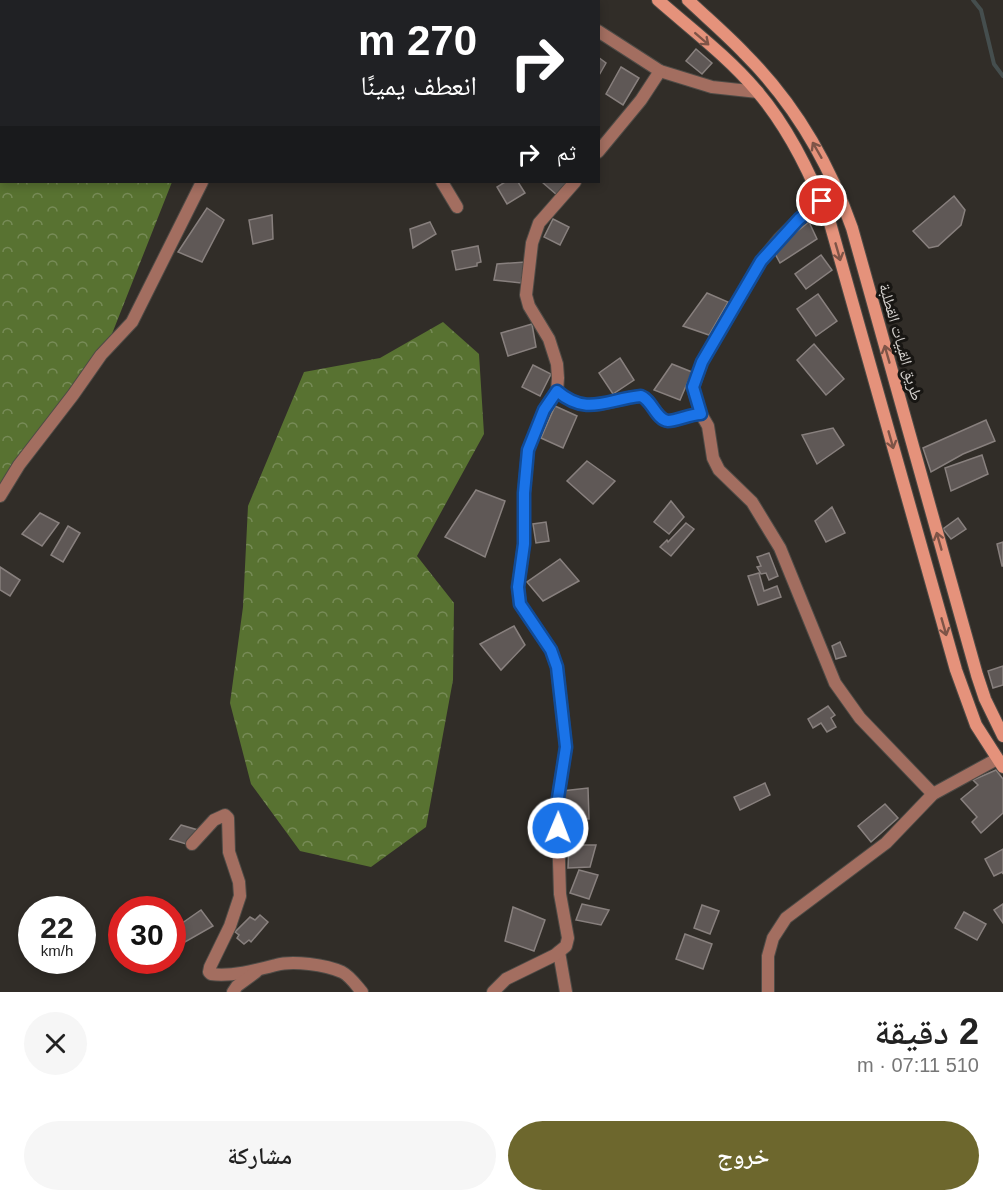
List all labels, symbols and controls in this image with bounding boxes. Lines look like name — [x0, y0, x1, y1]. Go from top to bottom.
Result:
text: 270 m — [358, 17, 477, 64]
icon: right — [498, 24, 576, 102]
one-way arrow — [694, 32, 709, 46]
text: انعطف يمينًا — [361, 71, 477, 101]
icon: right — [512, 138, 545, 171]
text: ثم — [557, 140, 576, 165]
one-way arrow — [811, 142, 823, 159]
pin — [796, 175, 847, 226]
icon: arrive — [805, 184, 838, 217]
one-way arrow — [833, 242, 844, 261]
street label: طريق القبيات القطلبة — [874, 281, 926, 403]
one-way arrow — [881, 344, 892, 363]
one-way arrow — [886, 430, 897, 449]
one-way arrow — [933, 532, 945, 551]
one-way arrow — [939, 618, 950, 637]
position arrow — [526, 796, 590, 860]
speed limit sign: 30 — [108, 896, 186, 974]
text: 22 — [40, 911, 74, 944]
text: km/h — [41, 942, 73, 959]
text: 2 دقيقة — [874, 1011, 979, 1052]
button: close — [24, 1012, 87, 1075]
text: 510 m · 07:11 — [857, 1054, 979, 1076]
button: مشاركة — [24, 1121, 496, 1190]
button: خروج — [508, 1121, 979, 1190]

